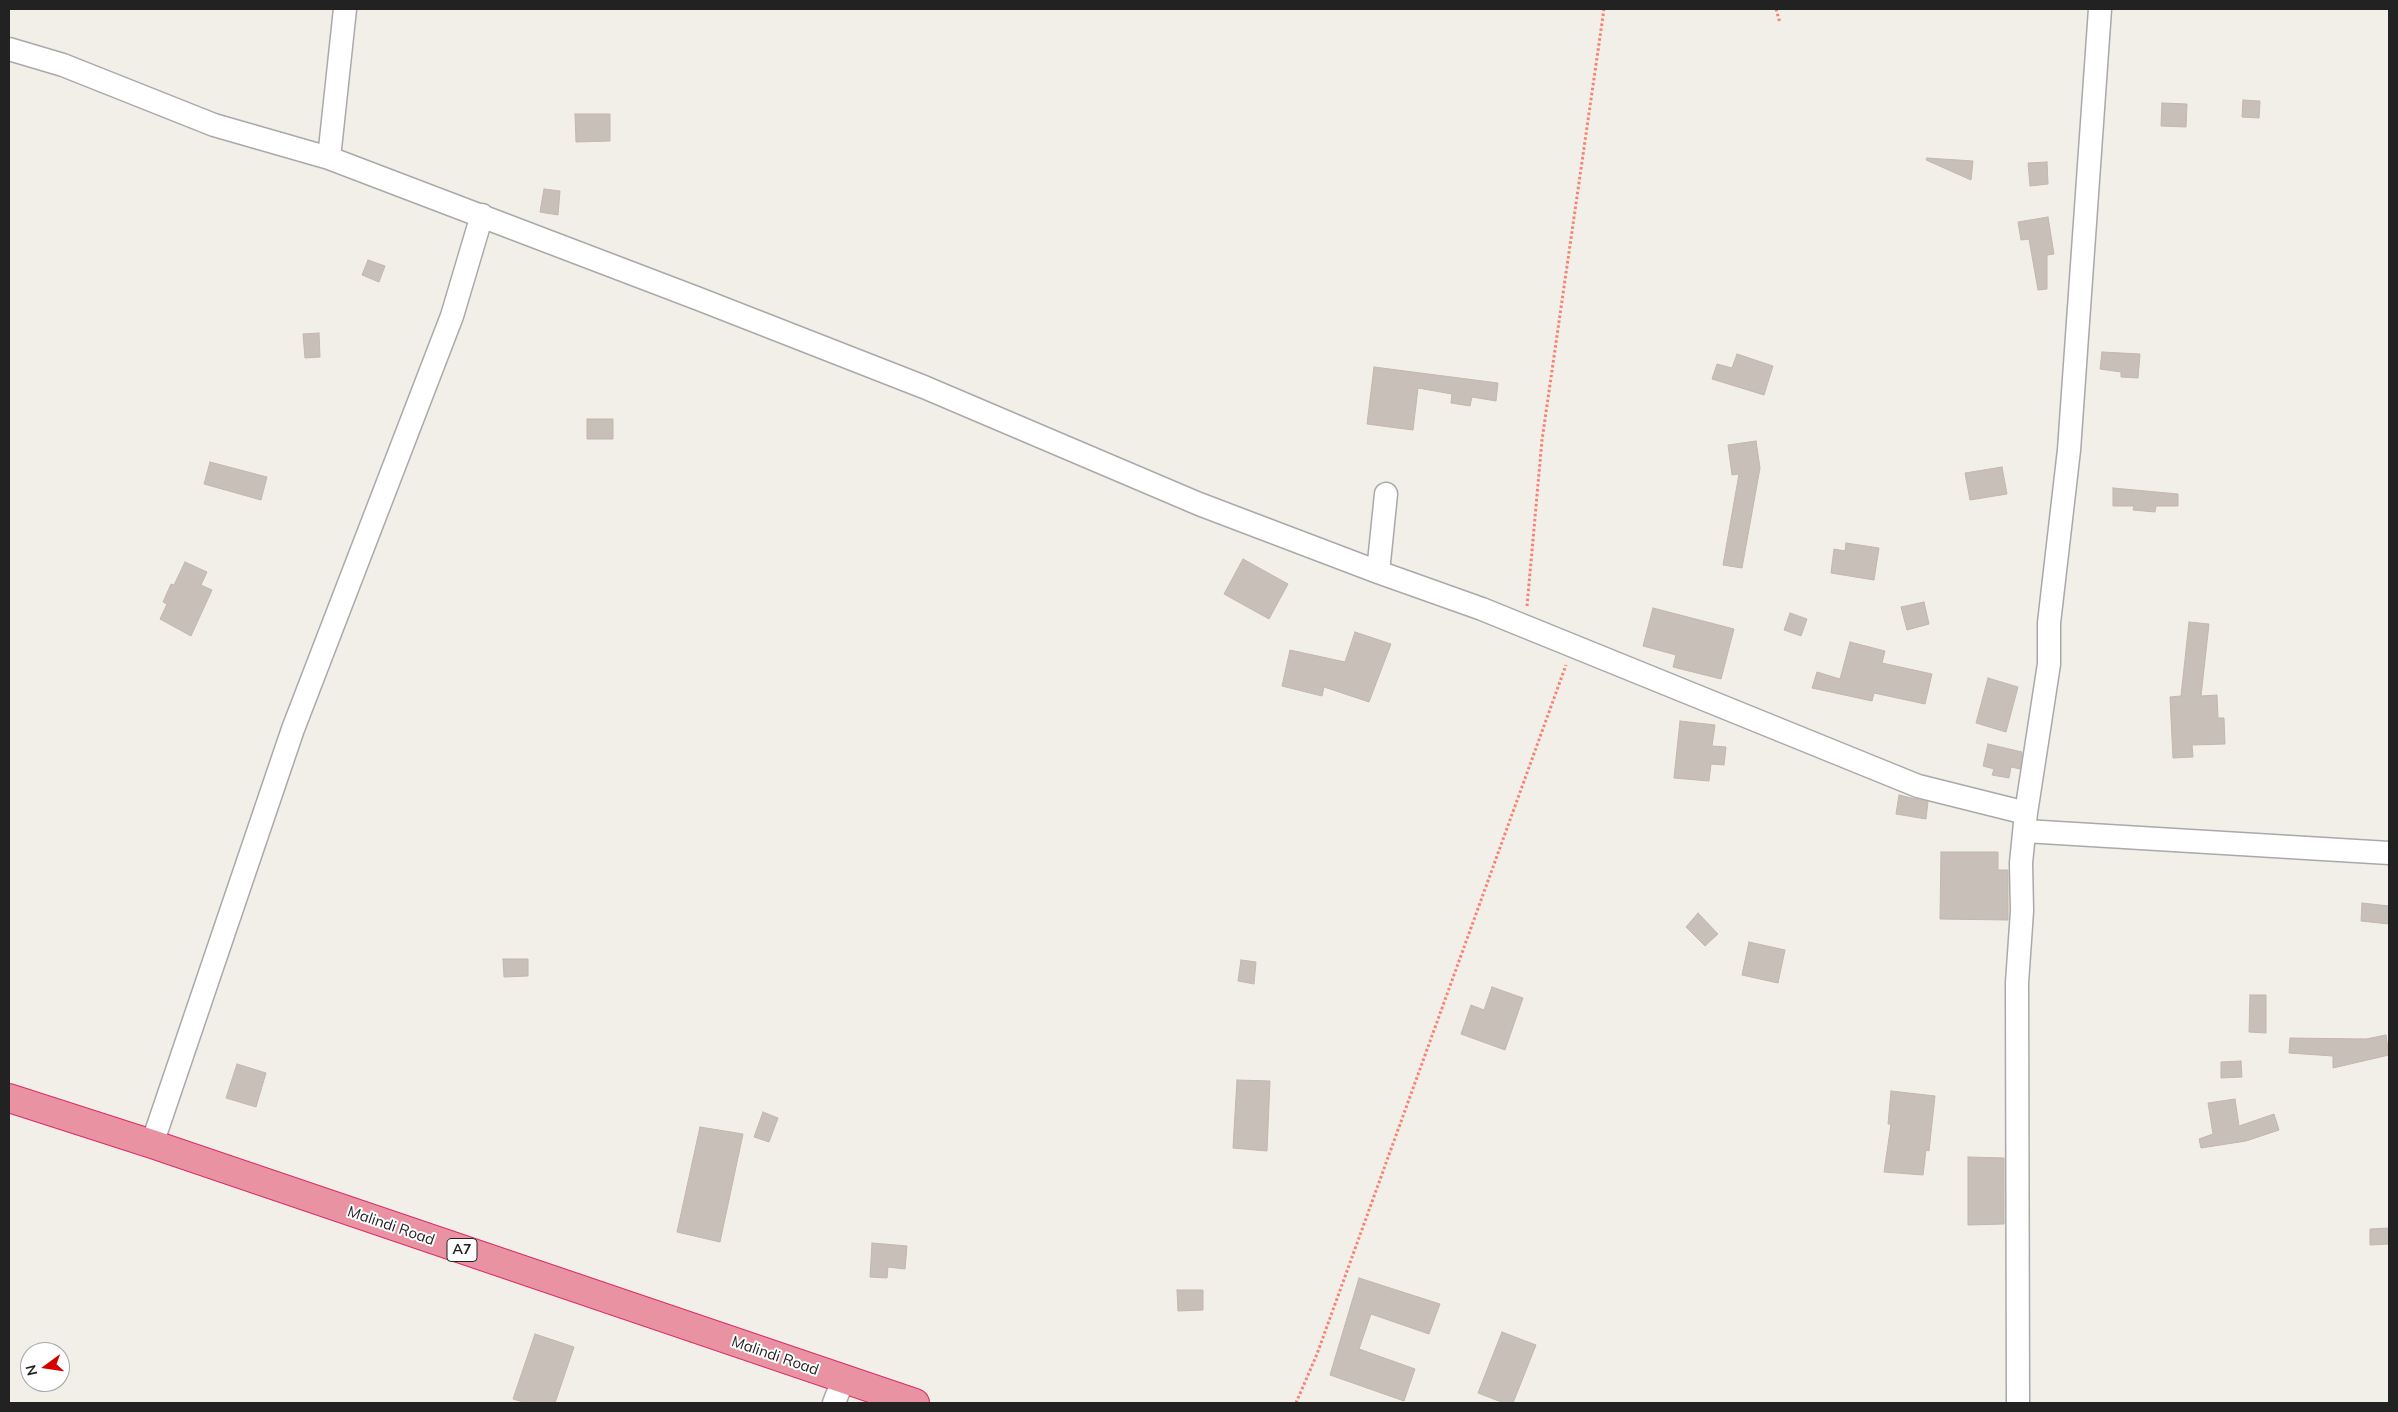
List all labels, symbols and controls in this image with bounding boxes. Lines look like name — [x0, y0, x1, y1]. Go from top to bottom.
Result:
street label: Malindi Road — [345, 1203, 437, 1249]
road number: A7 — [447, 1238, 477, 1262]
street label: Malindi Road — [729, 1333, 821, 1379]
north arrow — [20, 1342, 70, 1392]
text: N — [21, 1363, 41, 1378]

